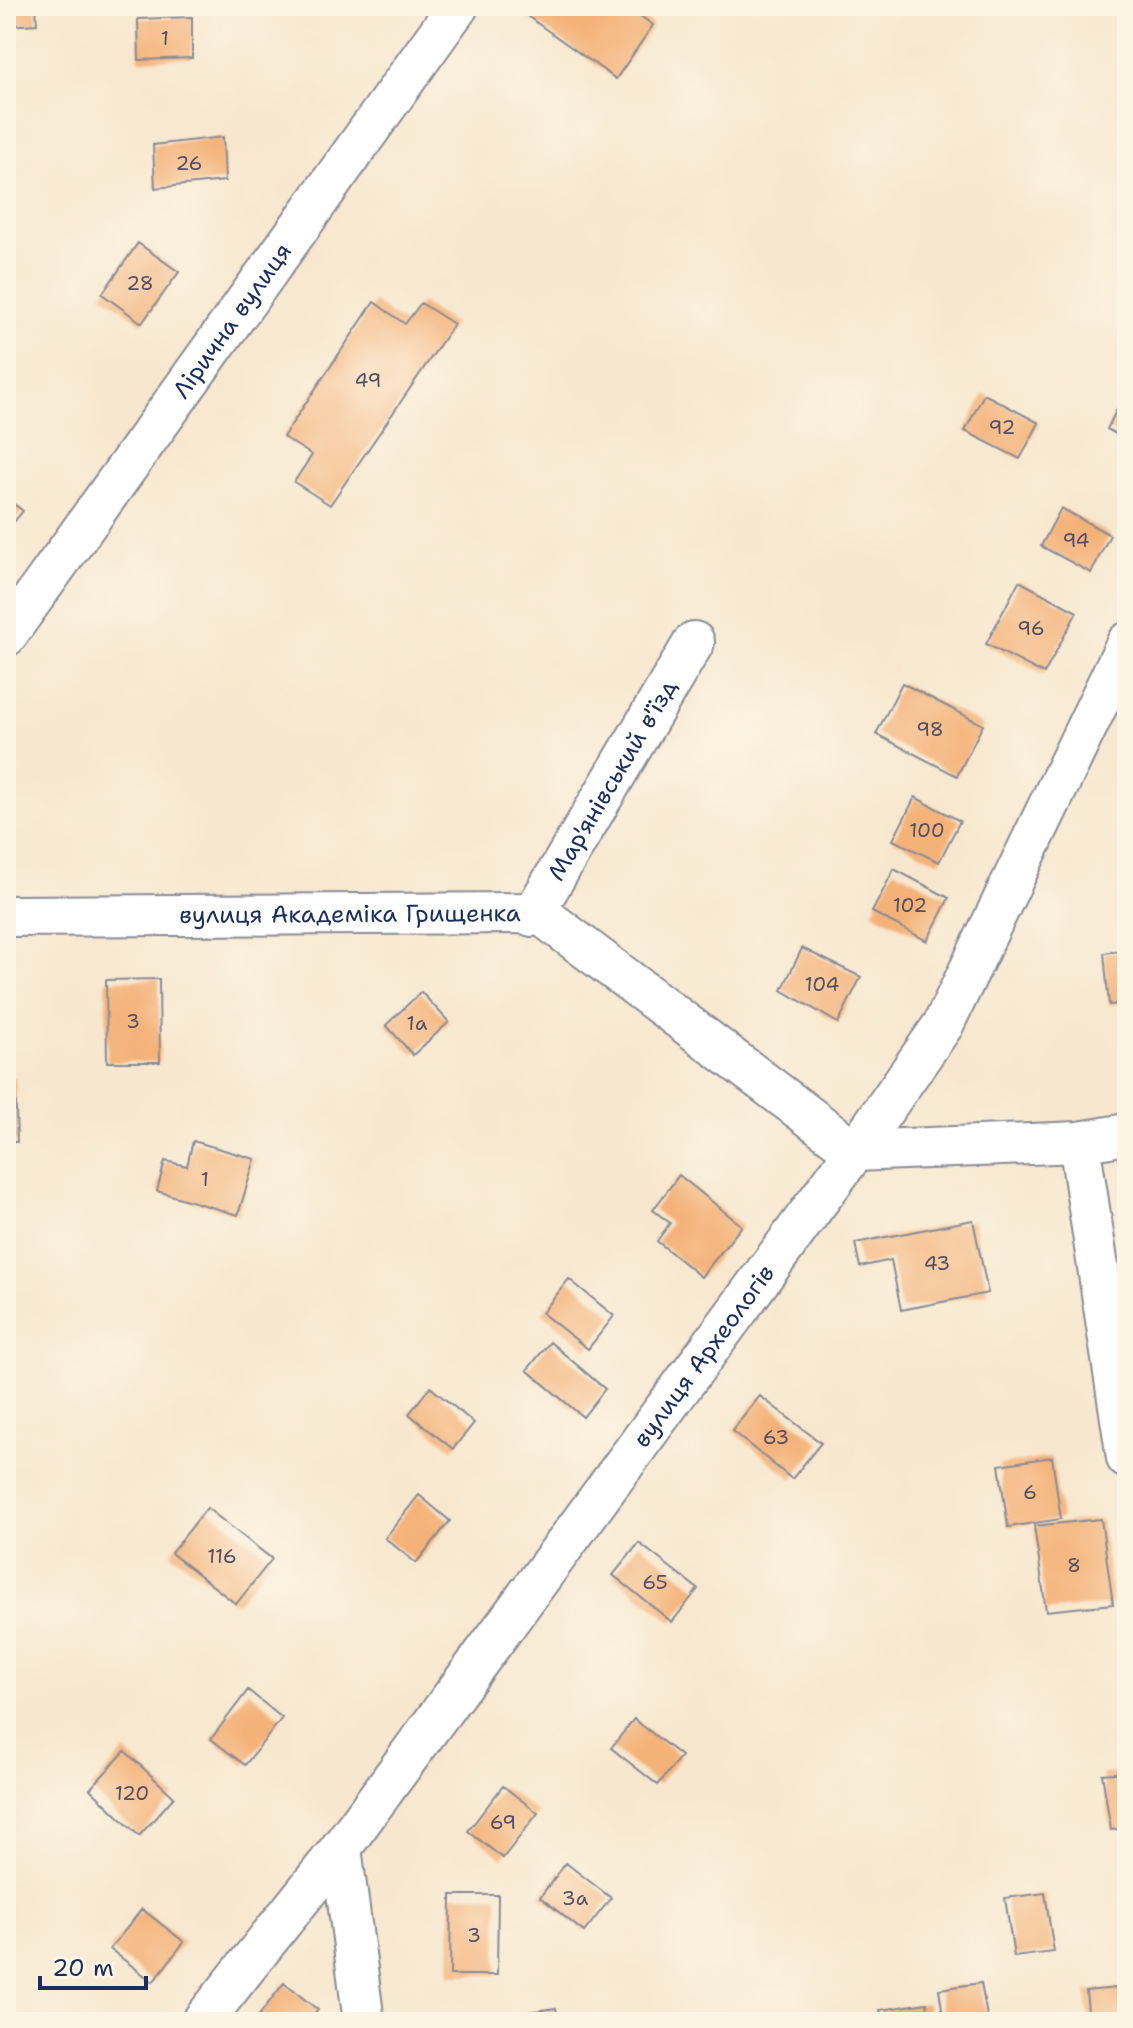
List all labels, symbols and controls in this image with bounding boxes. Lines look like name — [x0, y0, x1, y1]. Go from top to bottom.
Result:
house number: 1 — [161, 25, 169, 51]
house number: 26 — [175, 150, 203, 176]
street label: Лірична вулиця — [165, 237, 299, 405]
house number: 28 — [126, 270, 154, 296]
house number: 49 — [354, 367, 382, 393]
house number: 92 — [989, 414, 1016, 440]
house number: 94 — [1062, 527, 1090, 553]
house number: 96 — [1017, 615, 1045, 641]
street label: Мар'янівський в'їзд — [540, 673, 684, 887]
house number: 98 — [916, 716, 944, 742]
house number: 100 — [909, 817, 945, 843]
house number: 102 — [893, 892, 927, 918]
street label: вулиця Академіка Грищенка — [179, 897, 521, 931]
house number: 104 — [804, 971, 840, 997]
house number: 3 — [126, 1008, 140, 1034]
house number: 1а — [407, 1010, 428, 1036]
house number: 1 — [201, 1166, 209, 1192]
house number: 43 — [924, 1250, 950, 1276]
street label: вулиця Археологів — [626, 1258, 782, 1454]
house number: 63 — [763, 1424, 789, 1450]
house number: 6 — [1023, 1479, 1037, 1505]
house number: 116 — [207, 1543, 237, 1569]
house number: 8 — [1067, 1552, 1081, 1578]
house number: 65 — [642, 1569, 668, 1595]
house number: 120 — [115, 1780, 149, 1806]
house number: 69 — [490, 1809, 516, 1835]
house number: 3а — [562, 1885, 589, 1911]
house number: 3 — [467, 1922, 481, 1948]
scale bar — [40, 1940, 146, 1990]
text: 20 m — [52, 1952, 114, 1984]

